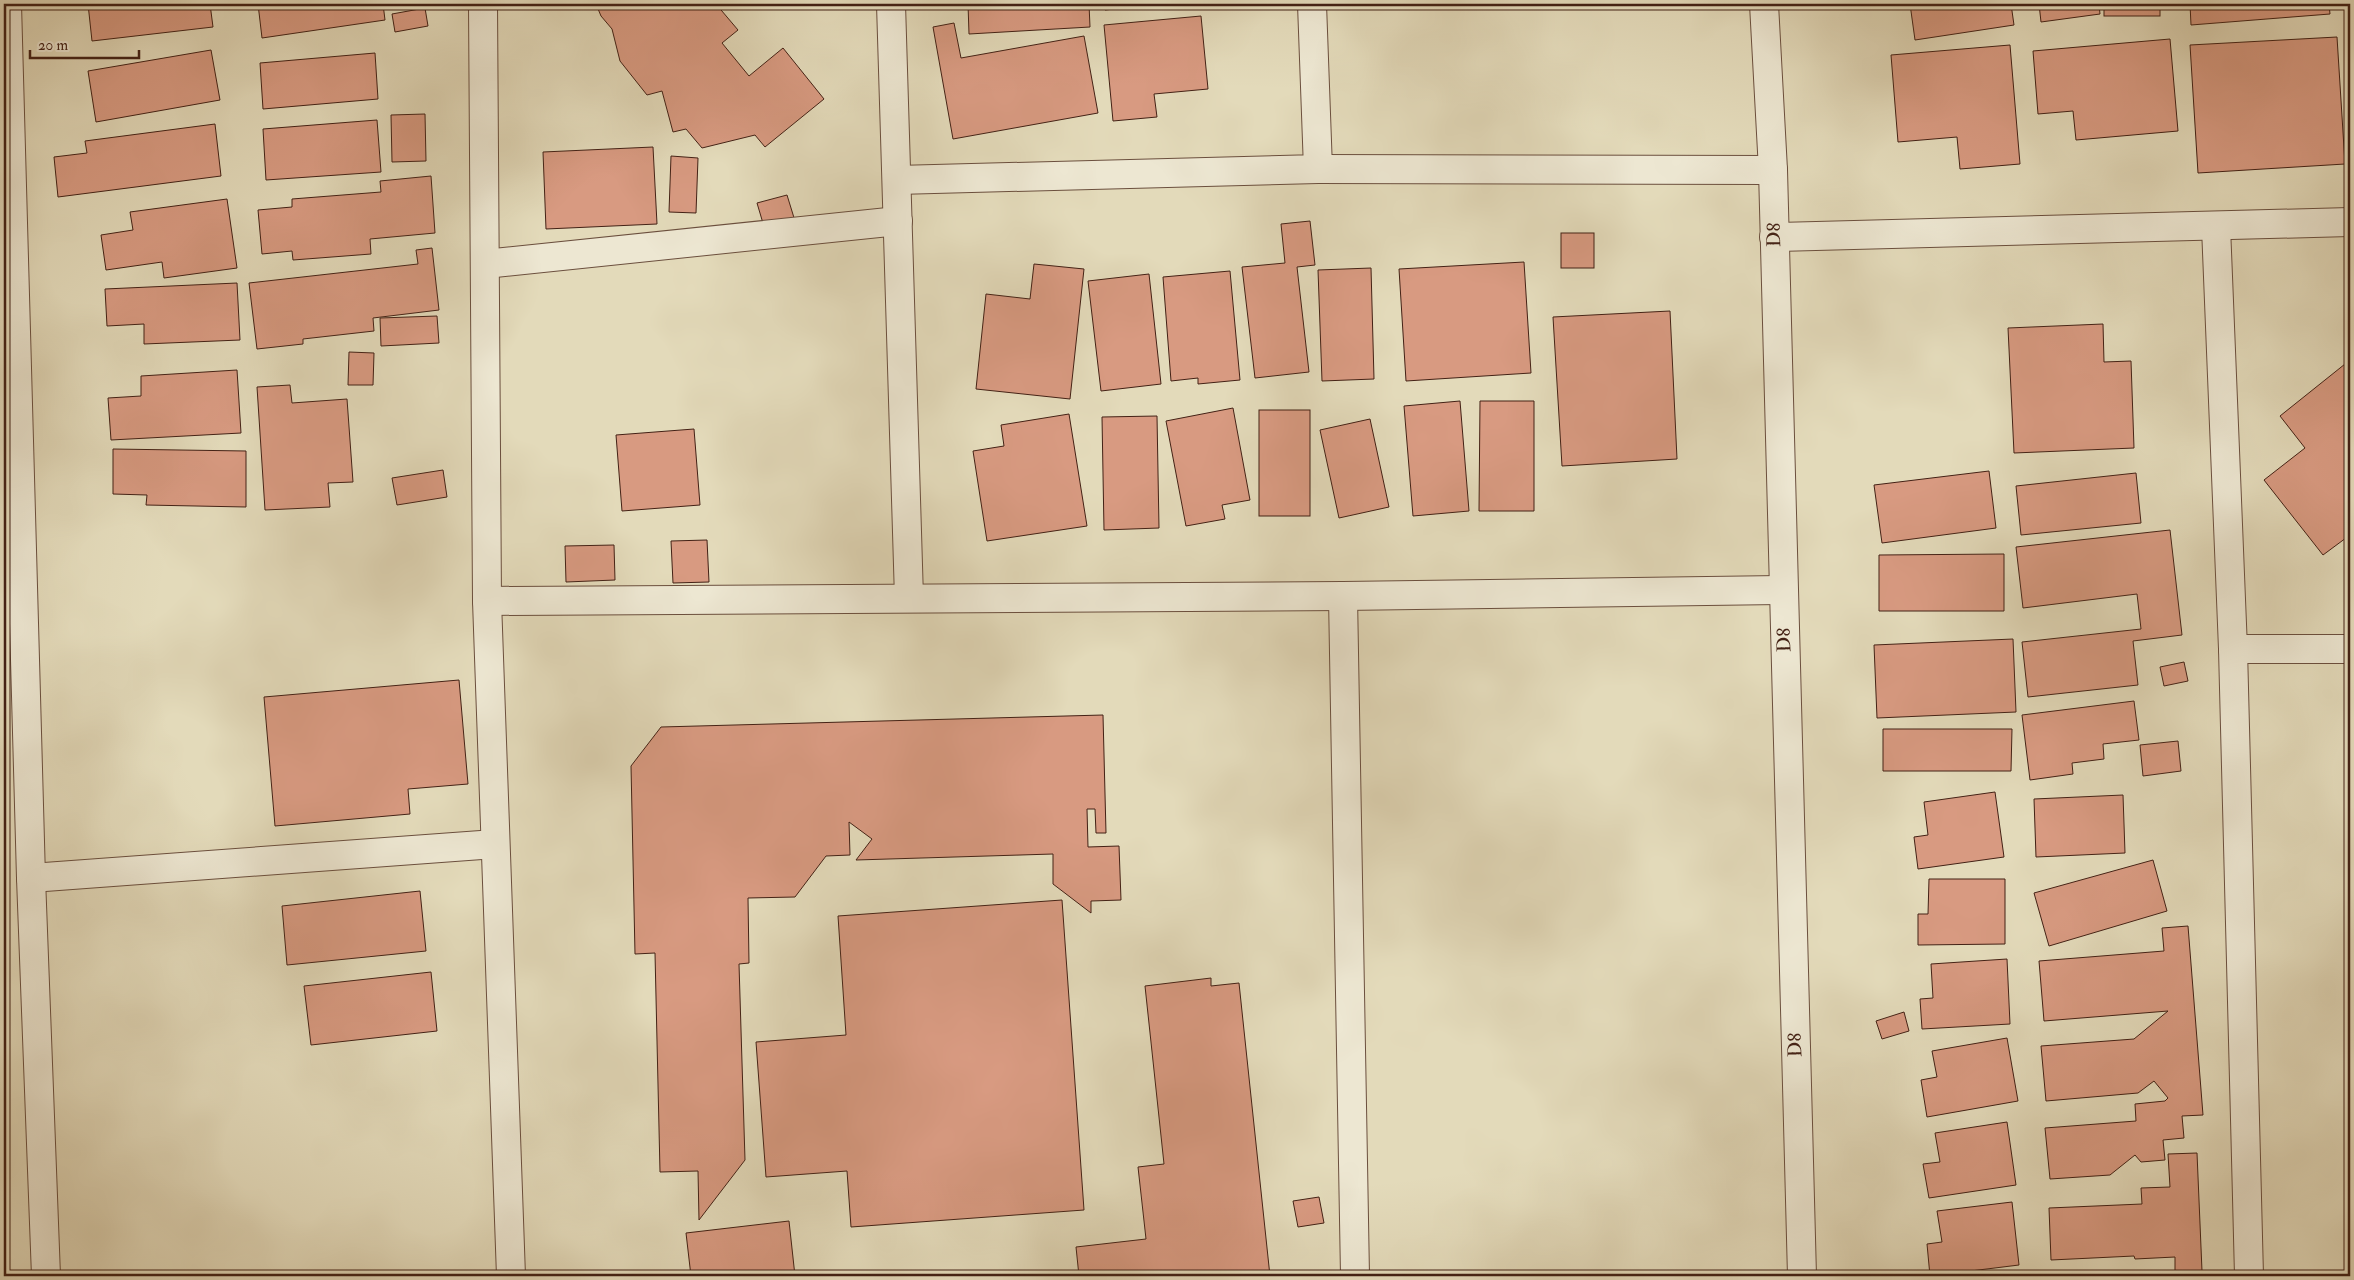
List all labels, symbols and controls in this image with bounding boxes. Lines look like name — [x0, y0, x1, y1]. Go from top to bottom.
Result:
scale bar — [30, 28, 139, 60]
text: 20 m — [38, 36, 68, 55]
street label: D8 — [1762, 223, 1786, 247]
street label: D8 — [1772, 627, 1796, 653]
street label: D8 — [1783, 1032, 1807, 1058]

